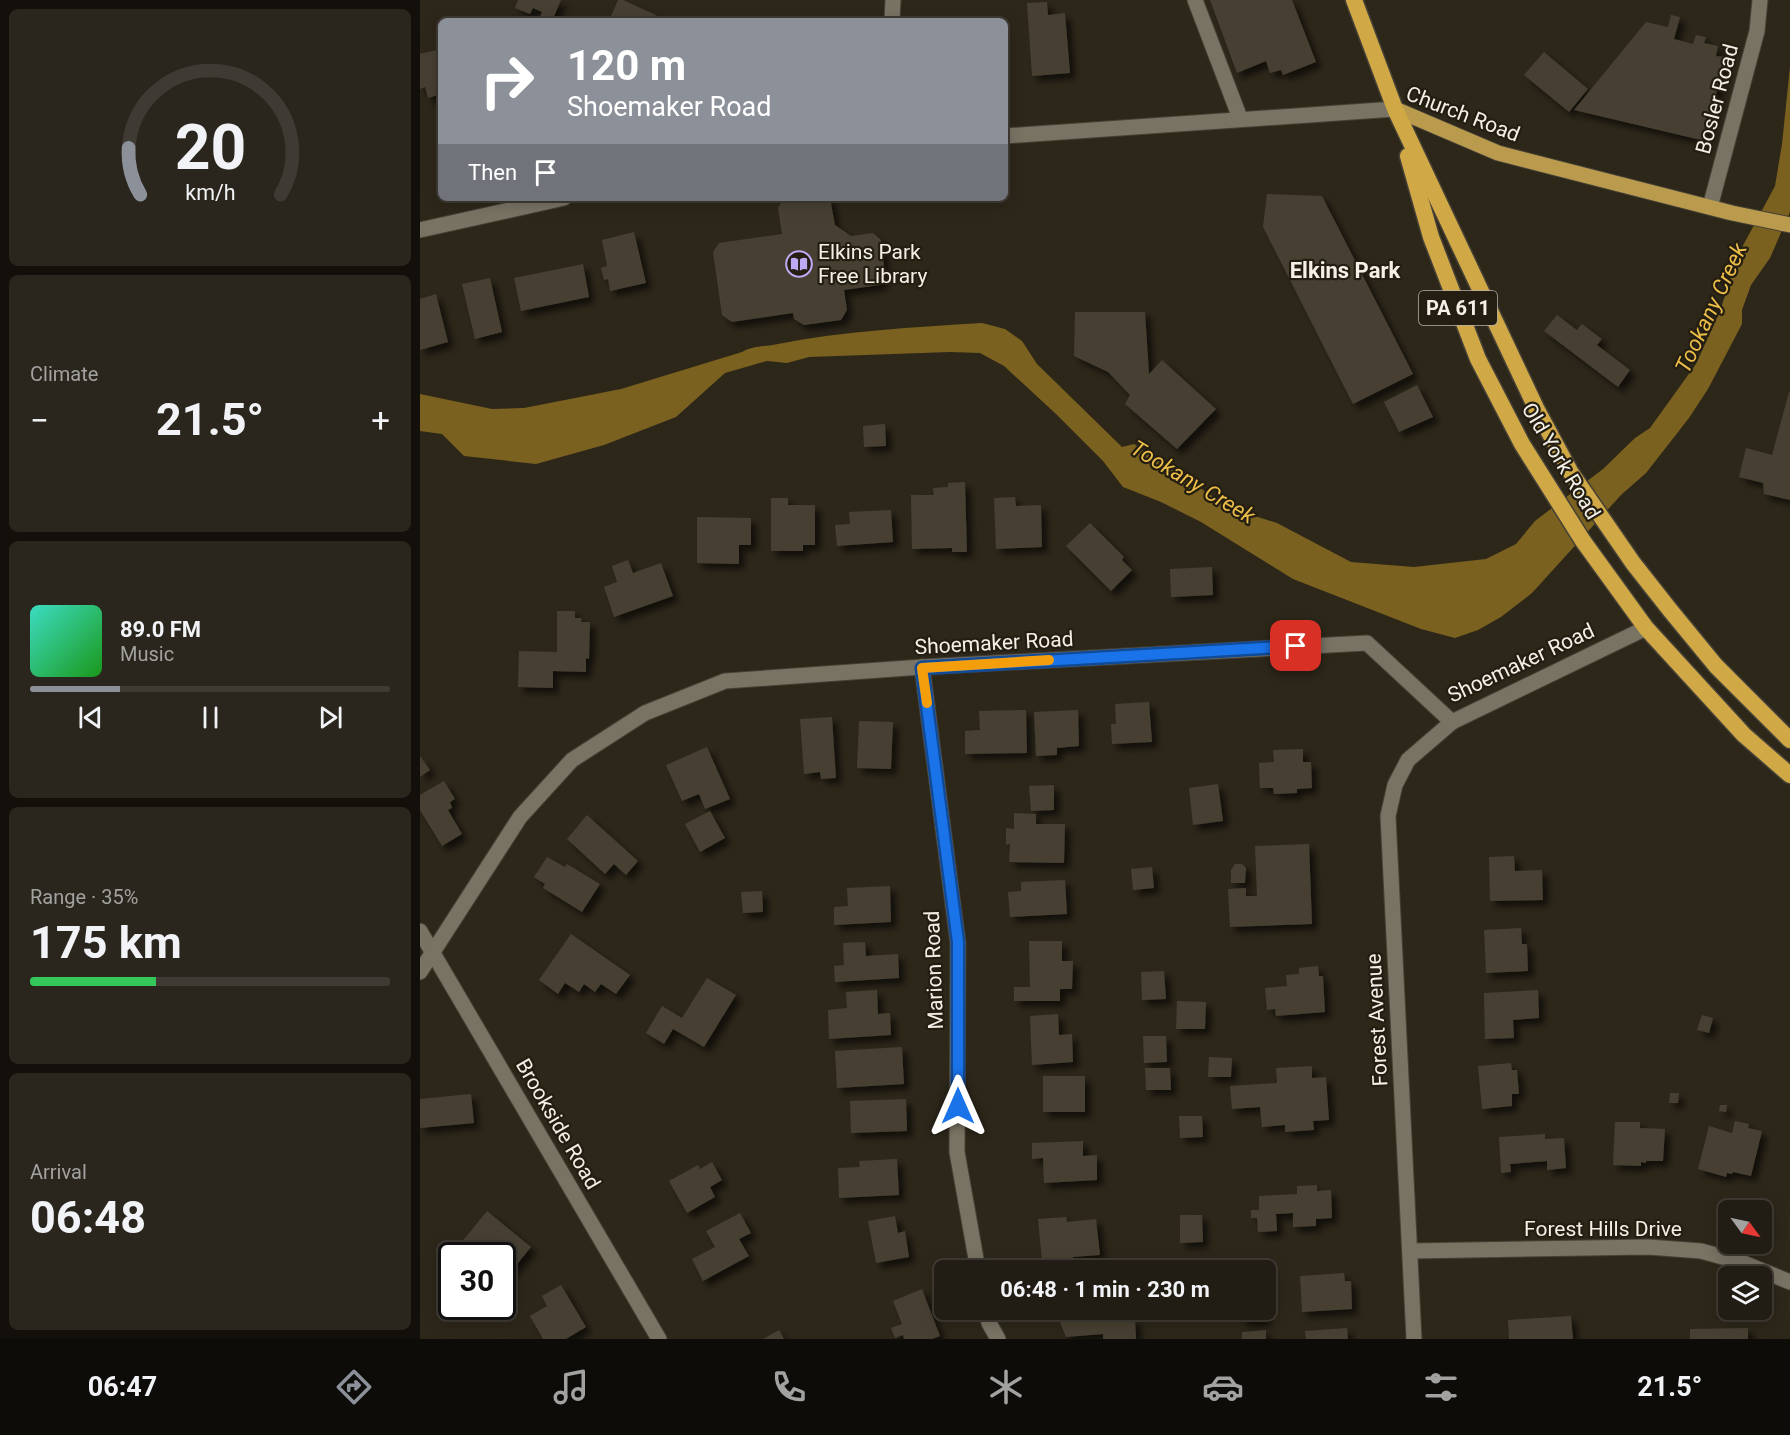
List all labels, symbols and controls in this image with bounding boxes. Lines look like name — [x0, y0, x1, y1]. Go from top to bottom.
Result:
text: 120 m — [567, 41, 686, 90]
street label: Bosler Road — [1691, 41, 1743, 157]
icon: right — [468, 42, 546, 120]
street label: Church Road — [1403, 81, 1523, 147]
text: Shoemaker Road — [567, 91, 772, 123]
text: 20 — [174, 111, 246, 184]
icon: arrive — [529, 156, 562, 189]
text: Then — [468, 160, 517, 185]
text: km/h — [185, 180, 235, 205]
water label: Tookany Creek — [1670, 238, 1752, 377]
place label: Elkins Park Free Library — [818, 240, 927, 288]
library icon: Elkins Park Free Library — [784, 249, 814, 279]
district label: Elkins Park — [1290, 258, 1401, 283]
road number: PA 611 — [1419, 291, 1497, 325]
text: Climate — [30, 362, 98, 386]
text: 21.5° — [156, 393, 264, 446]
street label: Old York Road — [1517, 398, 1605, 524]
text: − — [30, 401, 49, 440]
text: + — [371, 401, 390, 440]
water label: Tookany Creek — [1127, 435, 1260, 529]
text: 89.0 FM — [120, 617, 201, 642]
street label: Shoemaker Road — [1444, 619, 1598, 707]
pin — [1270, 620, 1321, 671]
street label: Shoemaker Road — [914, 627, 1074, 659]
icon: arrive — [1279, 629, 1312, 662]
text: Music — [120, 642, 174, 666]
icon: previous — [74, 701, 107, 734]
icon: pause — [194, 701, 227, 734]
icon: next — [314, 701, 347, 734]
text: Range · 35% — [30, 885, 138, 909]
street label: Marion Road — [920, 910, 948, 1030]
text: 175 km — [30, 916, 182, 969]
street label: Forest Avenue — [1362, 953, 1392, 1087]
street label: Brookside Road — [511, 1054, 605, 1194]
position arrow — [926, 1074, 990, 1138]
text: Arrival — [30, 1160, 87, 1184]
text: 06:48 — [30, 1191, 146, 1244]
north arrow — [1718, 1200, 1772, 1254]
map controls — [1718, 1200, 1772, 1320]
street label: Forest Hills Drive — [1524, 1217, 1682, 1241]
speed limit sign: 30 — [438, 1242, 516, 1320]
button: layers — [1718, 1266, 1772, 1320]
text: 06:48 · 1 min · 230 m — [1000, 1277, 1210, 1302]
icon: directions — [333, 1366, 375, 1408]
icon: music — [550, 1366, 592, 1408]
icon: phone — [768, 1366, 810, 1408]
icon: climate — [985, 1366, 1027, 1408]
icon: car — [1202, 1366, 1244, 1408]
icon: filters — [1420, 1366, 1462, 1408]
text: 06:47 — [88, 1371, 157, 1403]
text: 21.5° — [1637, 1371, 1702, 1403]

